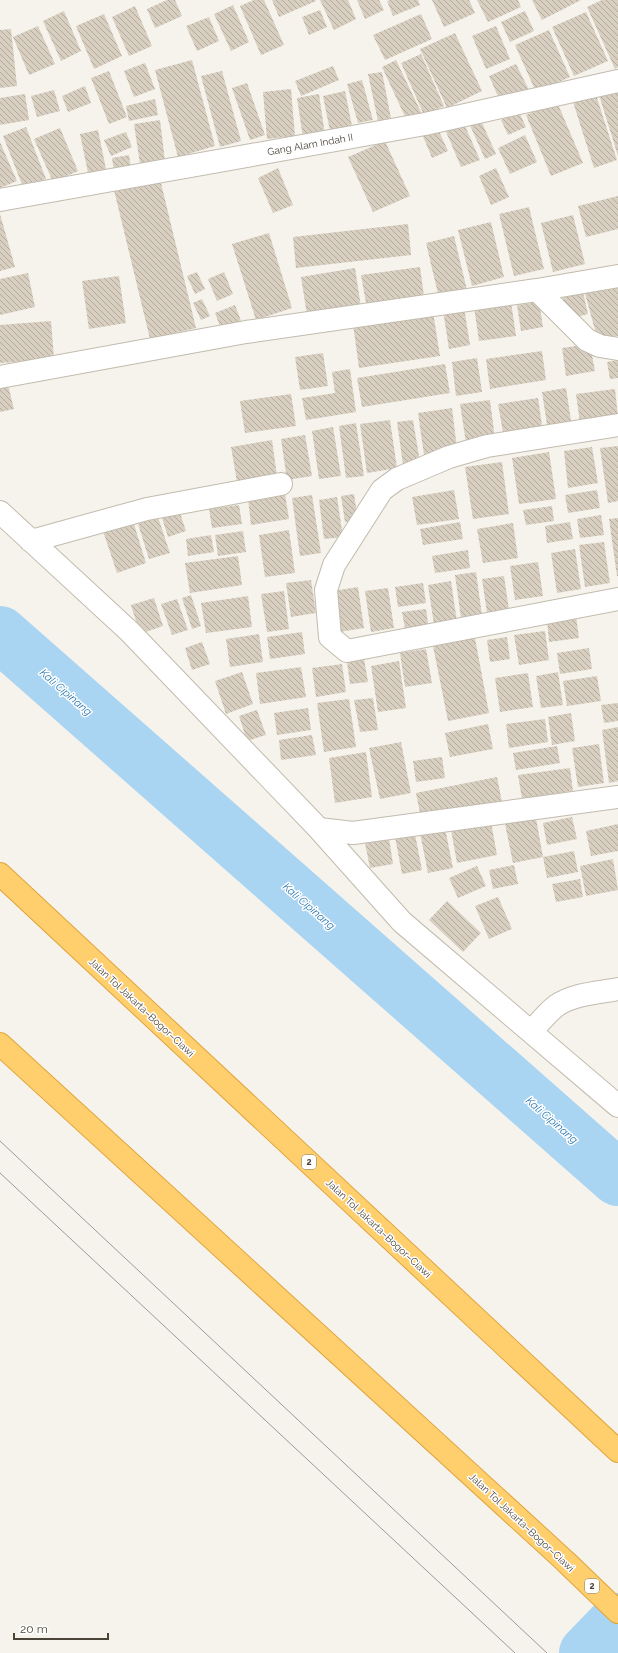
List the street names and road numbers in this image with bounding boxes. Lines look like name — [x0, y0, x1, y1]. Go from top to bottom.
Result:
street label: Gang Alam Indah II — [266, 132, 354, 157]
street label: Jalan Tol Jakarta–Bogor–Ciawi — [87, 956, 196, 1059]
road number: 2 — [302, 1155, 316, 1169]
street label: Jalan Tol Jakarta–Bogor–Ciawi — [324, 1177, 433, 1280]
street label: Jalan Tol Jakarta–Bogor–Ciawi — [467, 1471, 576, 1574]
road number: 2 — [585, 1579, 599, 1593]

